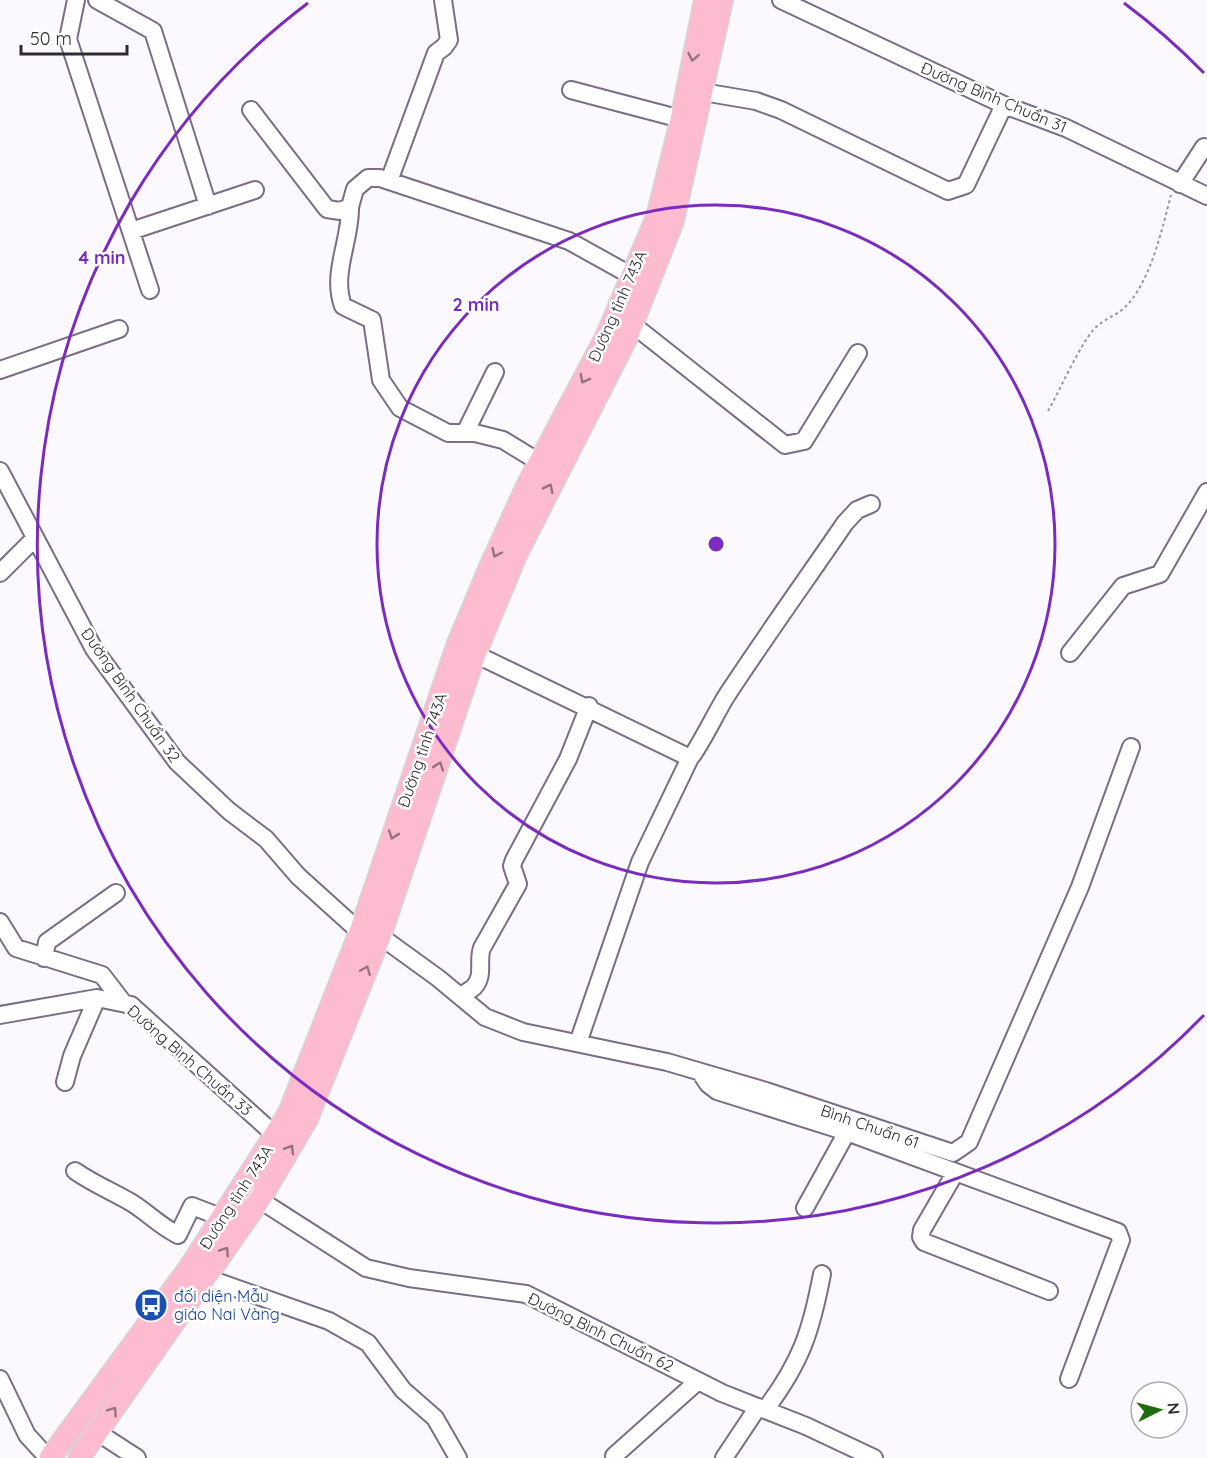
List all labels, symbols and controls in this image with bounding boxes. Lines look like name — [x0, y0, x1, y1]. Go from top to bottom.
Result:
scale bar — [21, 18, 128, 56]
text: 50 m — [30, 27, 72, 50]
one-way arrow — [687, 52, 700, 62]
street label: Đường Bình Chuẩn 31 — [918, 57, 1070, 137]
text: 4 min — [78, 246, 126, 269]
street label: Đường tỉnh 743A — [583, 247, 651, 365]
text: 2 min — [453, 293, 499, 316]
one-way arrow — [580, 373, 591, 384]
one-way arrow — [542, 483, 554, 494]
centre of rings — [706, 534, 726, 554]
one-way arrow — [491, 547, 503, 558]
street label: Đường Bình Chuẩn 32 — [77, 624, 185, 766]
street label: Đường tỉnh 743A — [393, 690, 451, 810]
one-way arrow — [431, 761, 444, 772]
one-way arrow — [388, 829, 401, 840]
one-way arrow — [359, 965, 372, 975]
street label: Đường Bình Chuẩn 33 — [123, 1000, 257, 1120]
street label: Bình Chuẩn 61 — [818, 1100, 922, 1152]
street label: Đường tỉnh 743A — [195, 1141, 277, 1253]
one-way arrow — [282, 1144, 294, 1155]
one-way arrow — [218, 1247, 229, 1258]
place label: đối diện Mẫu giáo Nai Vàng — [174, 1286, 280, 1324]
bus stop icon: đối diện Mẫu giáo Nai Vàng — [133, 1287, 169, 1323]
street label: Đường Bình Chuẩn 62 — [525, 1288, 677, 1376]
north arrow — [1129, 1380, 1189, 1440]
text: N — [1163, 1402, 1184, 1415]
one-way arrow — [106, 1406, 117, 1417]

